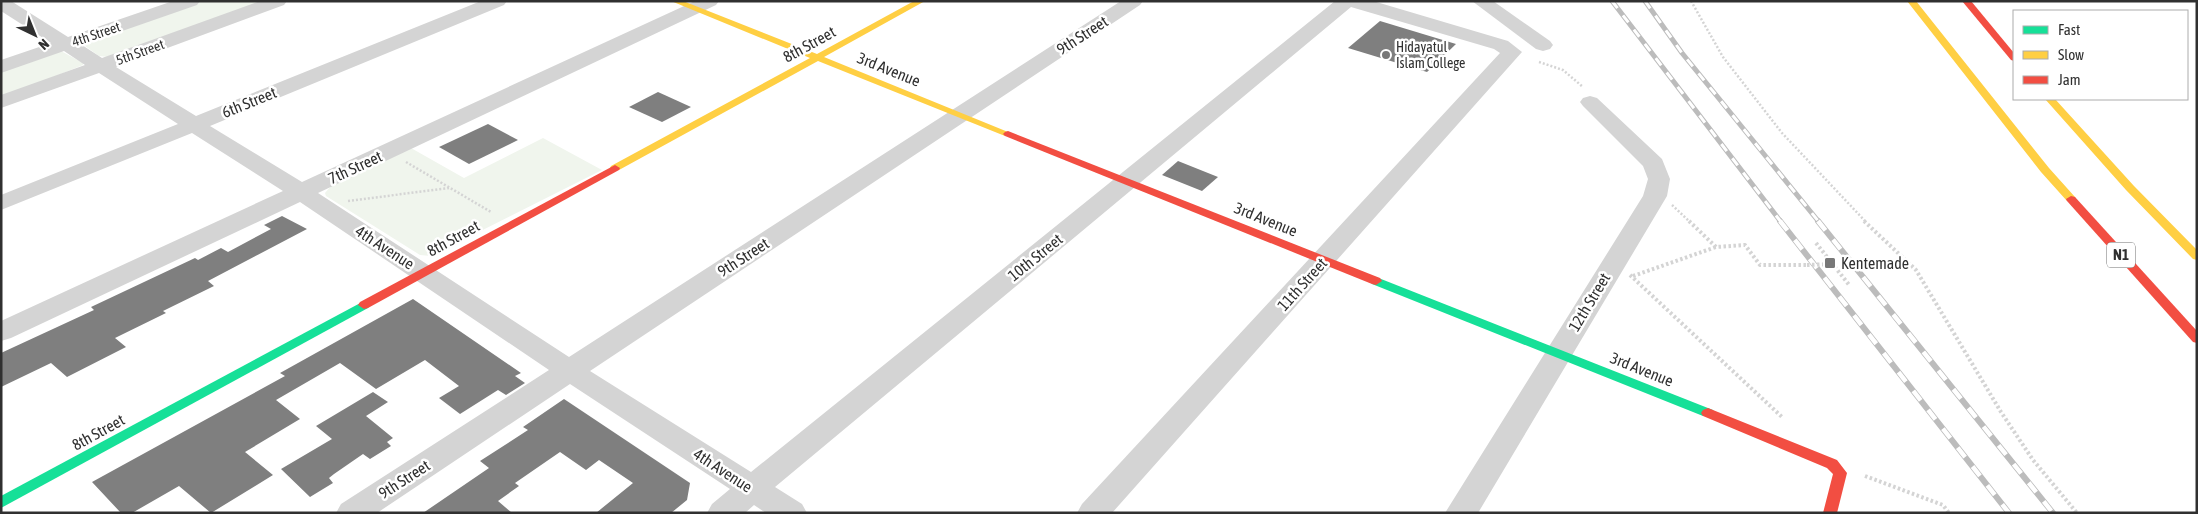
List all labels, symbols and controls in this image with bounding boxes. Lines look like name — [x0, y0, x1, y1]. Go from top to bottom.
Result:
north arrow — [10, 10, 60, 60]
legend — [2013, 10, 2188, 100]
street label: 9th Street — [1053, 12, 1111, 58]
street label: 4th Street — [70, 18, 122, 50]
text: Fast — [2058, 21, 2080, 38]
street label: 8th Street — [780, 22, 839, 66]
text: N — [35, 36, 52, 53]
street label: 5th Street — [114, 36, 166, 68]
place label: Hidayatul Islam College — [1396, 39, 1465, 71]
text: Slow — [2058, 46, 2084, 63]
street label: 3rd Avenue — [855, 48, 923, 90]
marker: Hidayatul Islam College — [1380, 49, 1392, 61]
text: Jam — [2058, 71, 2081, 88]
street label: 6th Street — [219, 83, 279, 121]
street label: 7th Street — [325, 147, 385, 187]
street label: 3rd Avenue — [1232, 198, 1300, 240]
street label: 8th Street — [424, 216, 483, 260]
street label: 4th Avenue — [352, 221, 418, 273]
street label: 10th Street — [1004, 229, 1066, 284]
street label: 9th Street — [714, 234, 772, 280]
road number: N1 — [2107, 242, 2135, 268]
street label: 11th Street — [1274, 254, 1331, 314]
place label: Kentemade — [1841, 254, 1909, 272]
marker: Kentemade — [1823, 256, 1837, 270]
street label: 12th Street — [1565, 269, 1614, 334]
street label: 3rd Avenue — [1608, 348, 1676, 390]
street label: 8th Street — [69, 410, 128, 454]
street label: 4th Avenue — [690, 444, 756, 496]
street label: 9th Street — [375, 456, 433, 502]

